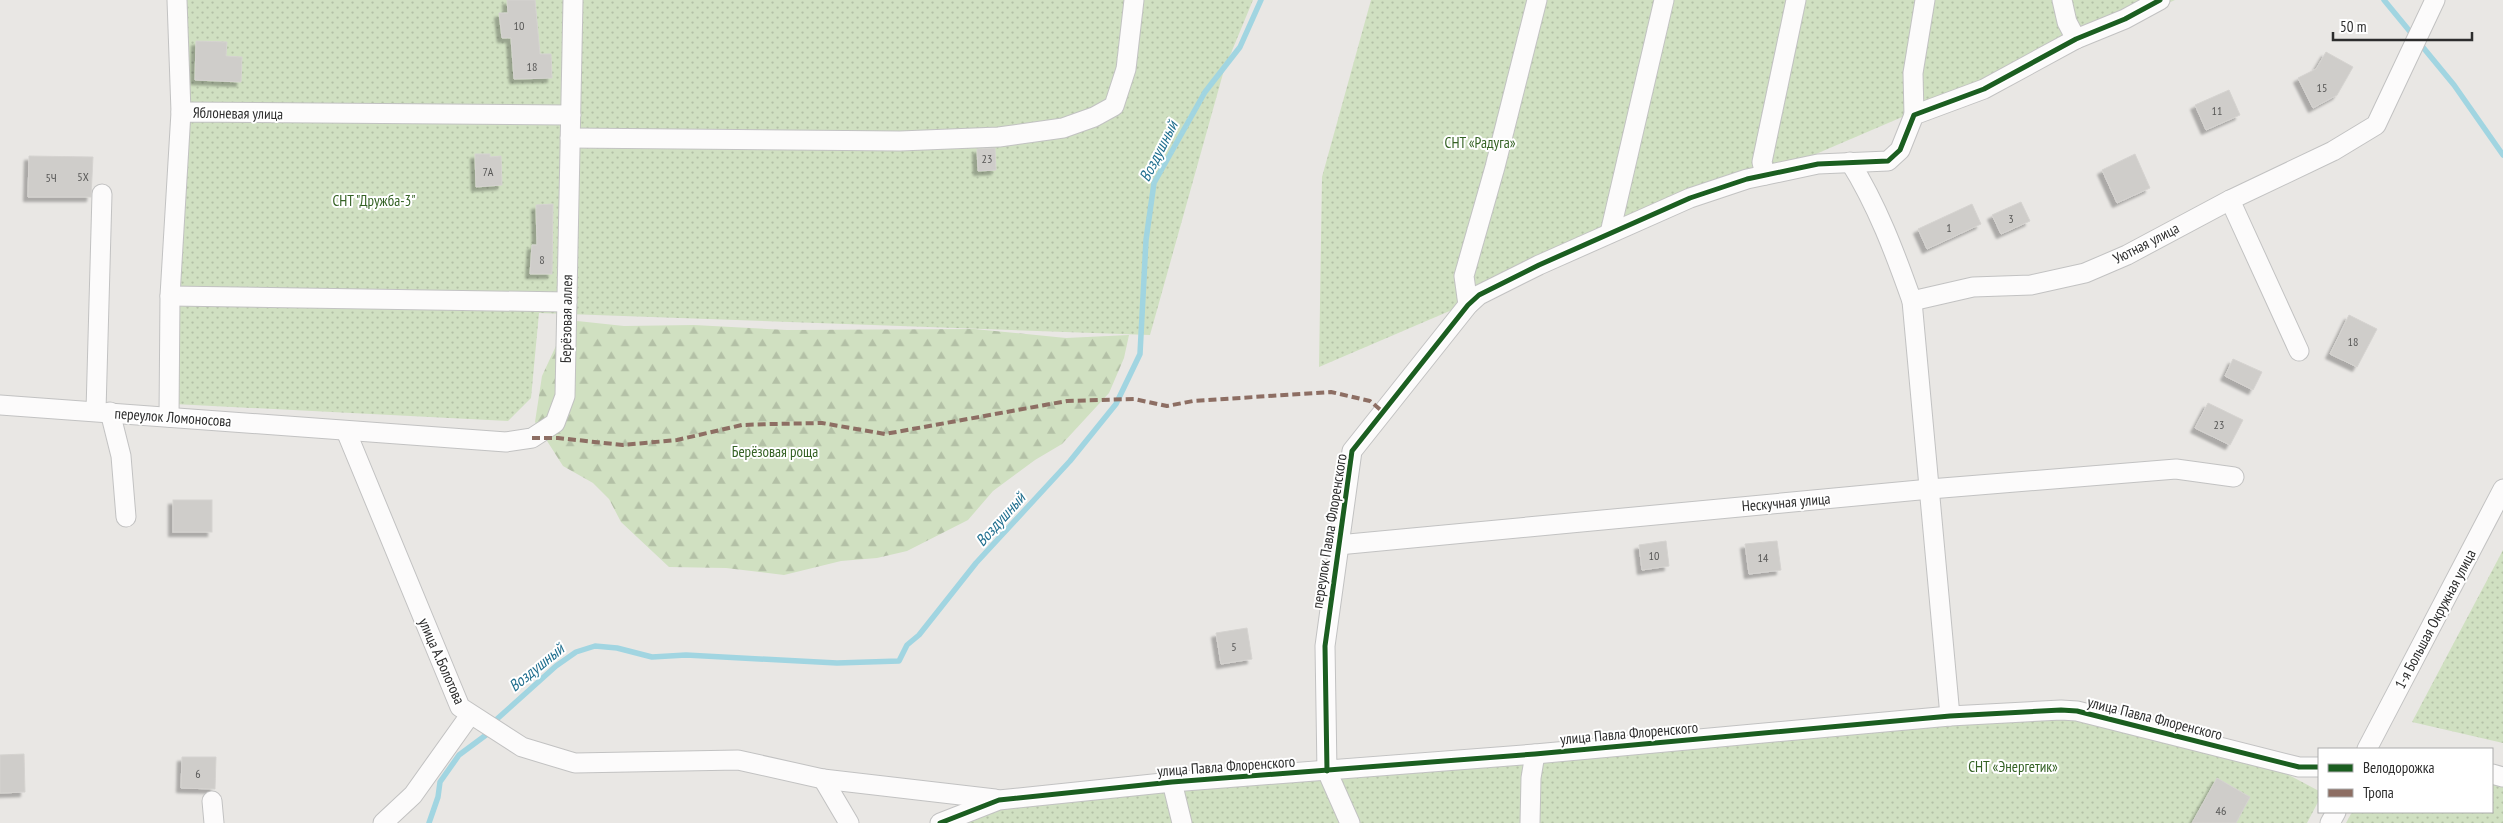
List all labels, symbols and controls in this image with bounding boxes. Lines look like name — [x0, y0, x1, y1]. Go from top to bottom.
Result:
scale bar — [2333, 10, 2472, 42]
text: 50 m — [2340, 17, 2366, 36]
house number: 10 — [514, 18, 524, 33]
house number: 18 — [527, 59, 537, 74]
house number: 15 — [2317, 80, 2327, 95]
street label: Яблоневая улица — [193, 103, 283, 123]
house number: 11 — [2212, 103, 2222, 118]
water label: Воздушный — [1134, 116, 1183, 185]
park label: СНТ «Радуга» — [1445, 133, 1516, 152]
house number: 23 — [982, 151, 992, 166]
house number: 7А — [482, 164, 494, 179]
house number: 5Х — [77, 169, 89, 184]
house number: 5Ч — [45, 170, 57, 185]
park label: СНТ "Дружба-3" — [332, 191, 416, 210]
house number: 3 — [2008, 211, 2014, 226]
street label: Уютная улица — [2110, 218, 2182, 268]
house number: 1 — [1946, 220, 1952, 235]
house number: 8 — [539, 252, 545, 267]
street label: Берёзовая аллея — [556, 274, 576, 363]
house number: 18 — [2348, 334, 2358, 349]
street label: переулок Ломоносова — [114, 403, 232, 431]
house number: 23 — [2214, 417, 2224, 432]
park label: Берёзовая роща — [732, 442, 818, 461]
street label: переулок Павла Флоренского — [1307, 452, 1351, 610]
water label: Воздушный — [971, 487, 1031, 550]
street label: Нескучная улица — [1741, 489, 1831, 515]
street label: 1-я Большая Окружная улица — [2390, 546, 2480, 692]
house number: 10 — [1649, 548, 1659, 563]
house number: 14 — [1758, 550, 1769, 565]
street label: улица А.Болотова — [415, 615, 469, 707]
water label: Воздушный — [504, 637, 569, 695]
house number: 5 — [1231, 639, 1237, 654]
street label: улица Павла Флоренского — [2086, 692, 2224, 744]
street label: улица Павла Флоренского — [1559, 718, 1699, 748]
legend — [2318, 748, 2493, 813]
street label: улица Павла Флоренского — [1156, 752, 1296, 780]
park label: СНТ «Энергетик» — [1968, 757, 2058, 776]
text: Велодорожка — [2363, 758, 2434, 777]
house number: 6 — [195, 766, 201, 781]
text: Тропа — [2363, 783, 2394, 802]
house number: 46 — [2216, 803, 2226, 818]

